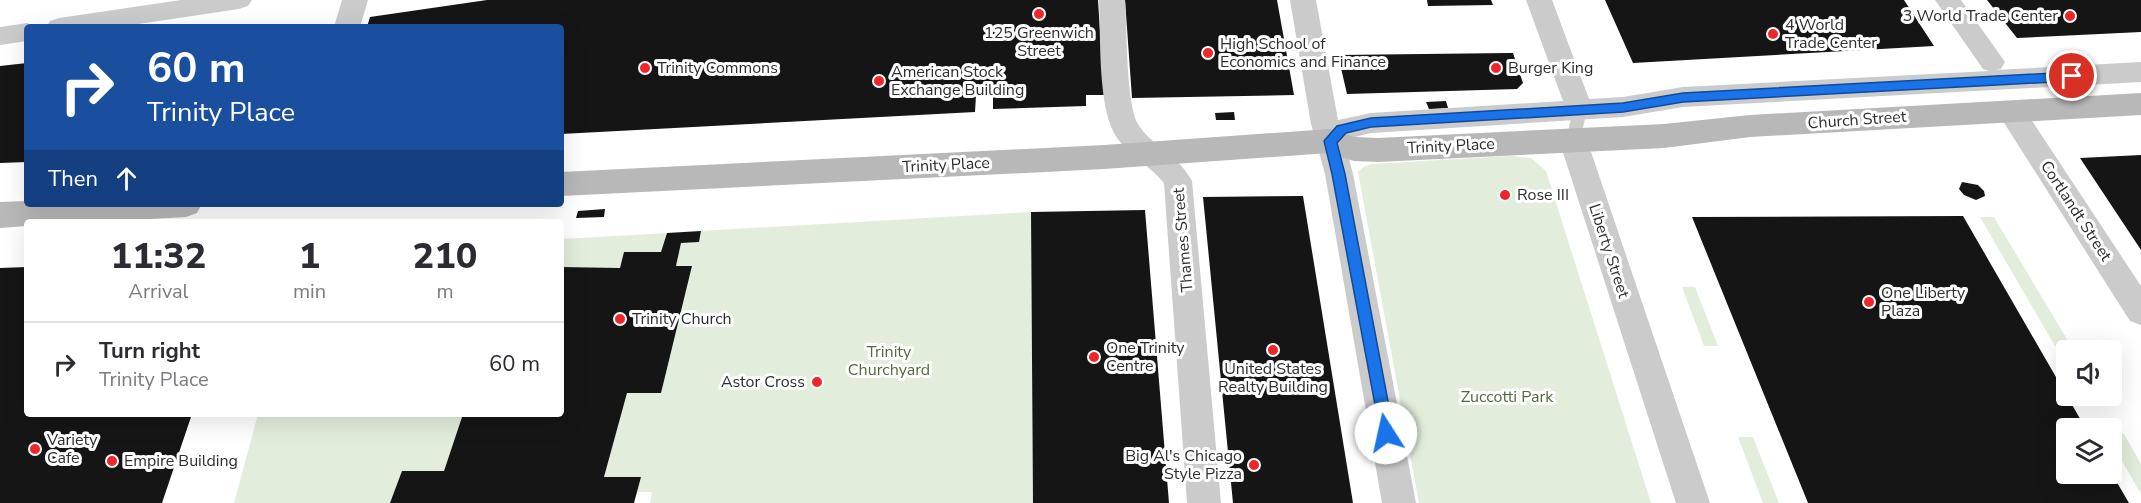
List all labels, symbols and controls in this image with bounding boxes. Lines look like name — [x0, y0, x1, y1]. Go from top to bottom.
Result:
place label: 3 World Trade Center — [1903, 5, 2058, 27]
marker: 125 Greenwich Street — [1032, 7, 1046, 21]
marker: 3 World Trade Center — [2063, 9, 2077, 23]
place label: 4 World Trade Center — [1785, 14, 1877, 54]
place label: 125 Greenwich Street — [984, 22, 1094, 62]
marker: 4 World Trade Center — [1766, 27, 1780, 41]
place label: High School of Economics and Finance — [1220, 33, 1386, 73]
text: 60 m — [147, 40, 246, 97]
marker: High School of Economics and Finance — [1201, 46, 1215, 60]
icon: right — [48, 48, 126, 126]
pin — [2046, 50, 2097, 101]
place label: Trinity Commons — [657, 57, 778, 79]
place label: Burger King — [1508, 57, 1593, 79]
icon: arrive — [2055, 59, 2088, 92]
marker: Trinity Commons — [638, 61, 652, 75]
place label: American Stock Exchange Building — [891, 61, 1024, 101]
marker: Burger King — [1489, 61, 1503, 75]
marker: American Stock Exchange Building — [872, 74, 886, 88]
text: Trinity Place — [147, 94, 295, 131]
street label: Church Street — [1807, 106, 1907, 134]
street label: Trinity Place — [1407, 133, 1495, 159]
street label: Trinity Place — [902, 152, 990, 178]
street label: Cortlandt Street — [2035, 156, 2117, 266]
icon: ahead — [110, 162, 143, 195]
text: Then — [48, 164, 98, 194]
place label: Rose III — [1517, 184, 1569, 206]
street label: Thames Street — [1167, 186, 1199, 293]
marker: Rose III — [1498, 188, 1512, 202]
street label: Liberty Street — [1583, 201, 1635, 301]
text: 11:32 — [111, 232, 206, 281]
text: 1 — [299, 232, 320, 281]
text: 210 — [413, 232, 477, 281]
text: Arrival — [128, 278, 189, 305]
text: min — [293, 278, 326, 305]
text: m — [436, 278, 454, 305]
place label: One Liberty Plaza — [1881, 282, 1966, 322]
marker: One Liberty Plaza — [1862, 295, 1876, 309]
place label: Trinity Church — [632, 308, 732, 330]
marker: Trinity Church — [613, 312, 627, 326]
text: Turn right — [99, 336, 200, 366]
place label: One Trinity Centre — [1106, 337, 1185, 377]
map controls — [2056, 340, 2122, 484]
button: sound — [2056, 340, 2122, 406]
park label: Trinity Churchyard — [848, 341, 930, 381]
marker: United States Realty Building — [1266, 343, 1280, 357]
icon: right — [48, 348, 81, 381]
text: 60 m — [489, 349, 540, 379]
marker: One Trinity Centre — [1087, 350, 1101, 364]
place label: United States Realty Building — [1218, 358, 1328, 398]
text: Trinity Place — [99, 366, 209, 393]
place label: Astor Cross — [721, 371, 805, 393]
marker: Astor Cross — [810, 375, 824, 389]
park label: Zuccotti Park — [1461, 386, 1554, 408]
position arrow — [1354, 401, 1418, 465]
button: layers — [2056, 418, 2122, 484]
place label: Variety Cafe — [46, 429, 98, 469]
marker: Variety Cafe — [28, 442, 42, 456]
place label: Big Al's Chicago Style Pizza — [1125, 445, 1242, 485]
place label: Empire Building — [124, 450, 238, 472]
marker: Empire Building — [105, 454, 119, 468]
marker: Big Al's Chicago Style Pizza — [1247, 458, 1261, 472]

